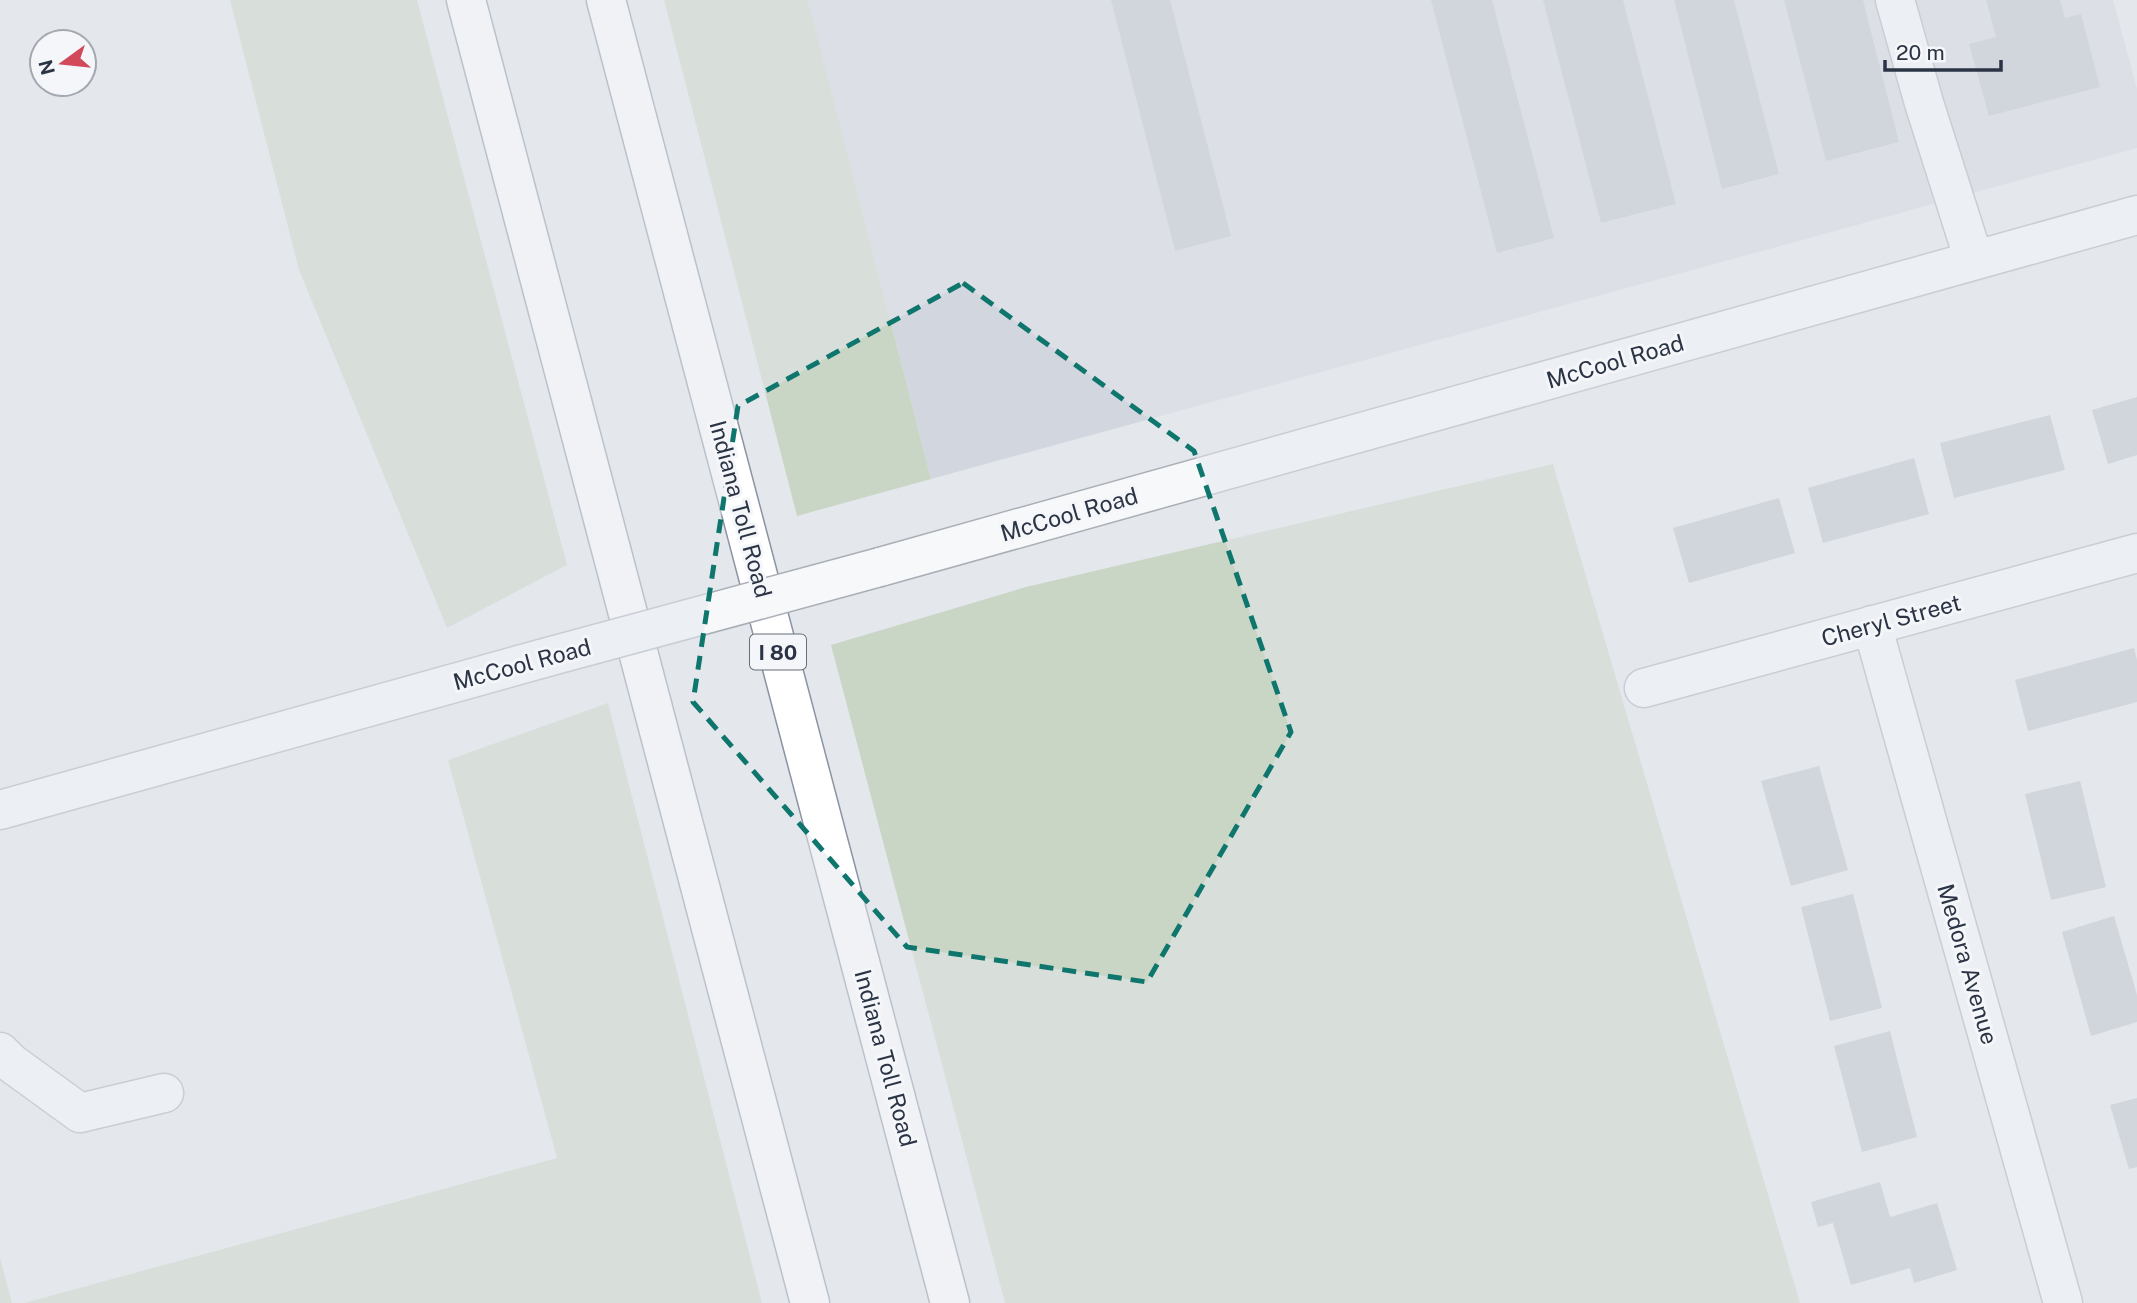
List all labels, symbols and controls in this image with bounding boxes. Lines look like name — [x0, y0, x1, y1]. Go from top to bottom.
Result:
north arrow — [28, 28, 98, 98]
scale bar — [1885, 28, 2000, 72]
text: 20 m — [1896, 40, 1945, 65]
text: N — [34, 57, 59, 77]
street label: McCool Road — [1543, 329, 1687, 393]
street label: Indiana Toll Road — [704, 417, 778, 601]
street label: McCool Road — [997, 482, 1141, 546]
street label: Cheryl Street — [1818, 588, 1964, 652]
street label: McCool Road — [450, 633, 594, 695]
road number: I 80 — [750, 634, 806, 670]
street label: Medora Avenue — [1932, 881, 2004, 1047]
street label: Indiana Toll Road — [849, 966, 923, 1150]

